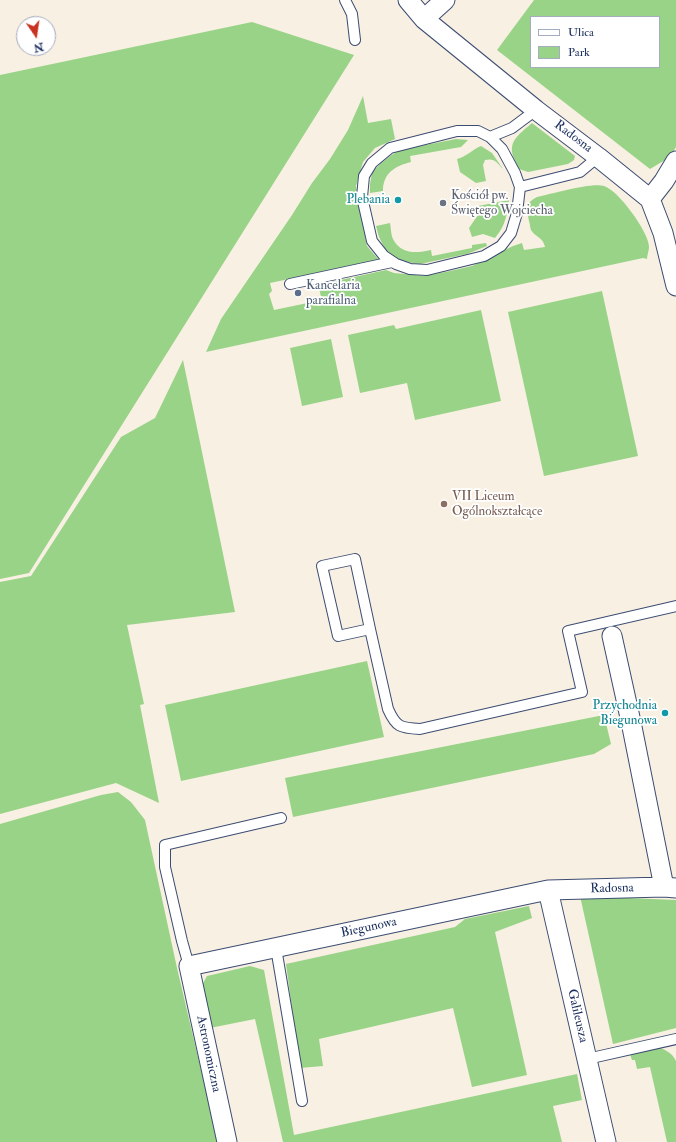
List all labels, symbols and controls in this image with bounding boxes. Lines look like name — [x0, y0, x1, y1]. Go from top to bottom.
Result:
north arrow — [16, 16, 56, 56]
legend — [530, 16, 660, 68]
text: Ulica — [568, 25, 594, 40]
text: N — [32, 40, 45, 55]
text: Park — [568, 45, 590, 60]
street label: Radosna — [551, 118, 595, 156]
place label: Kościół pw. Świętego Wojciecha — [451, 188, 553, 219]
place label: Plebania — [346, 192, 390, 208]
marker: Plebania — [393, 195, 403, 205]
marker: Kościół pw. Świętego Wojciecha — [438, 198, 448, 208]
place label: Kancelaria parafialna — [306, 278, 360, 309]
marker: Kancelaria parafialna — [293, 288, 303, 298]
place label: VII Liceum Ogólnokształcące — [452, 489, 542, 520]
marker: VII Liceum Ogólnokształcące — [439, 499, 449, 509]
place label: Przychodnia Biegunowa — [593, 698, 657, 729]
marker: Przychodnia Biegunowa — [660, 708, 670, 718]
street label: Radosna — [590, 881, 634, 897]
street label: Biegunowa — [340, 914, 398, 942]
street label: Galileusza — [563, 988, 591, 1044]
street label: Astronomiczna — [192, 1014, 224, 1094]

